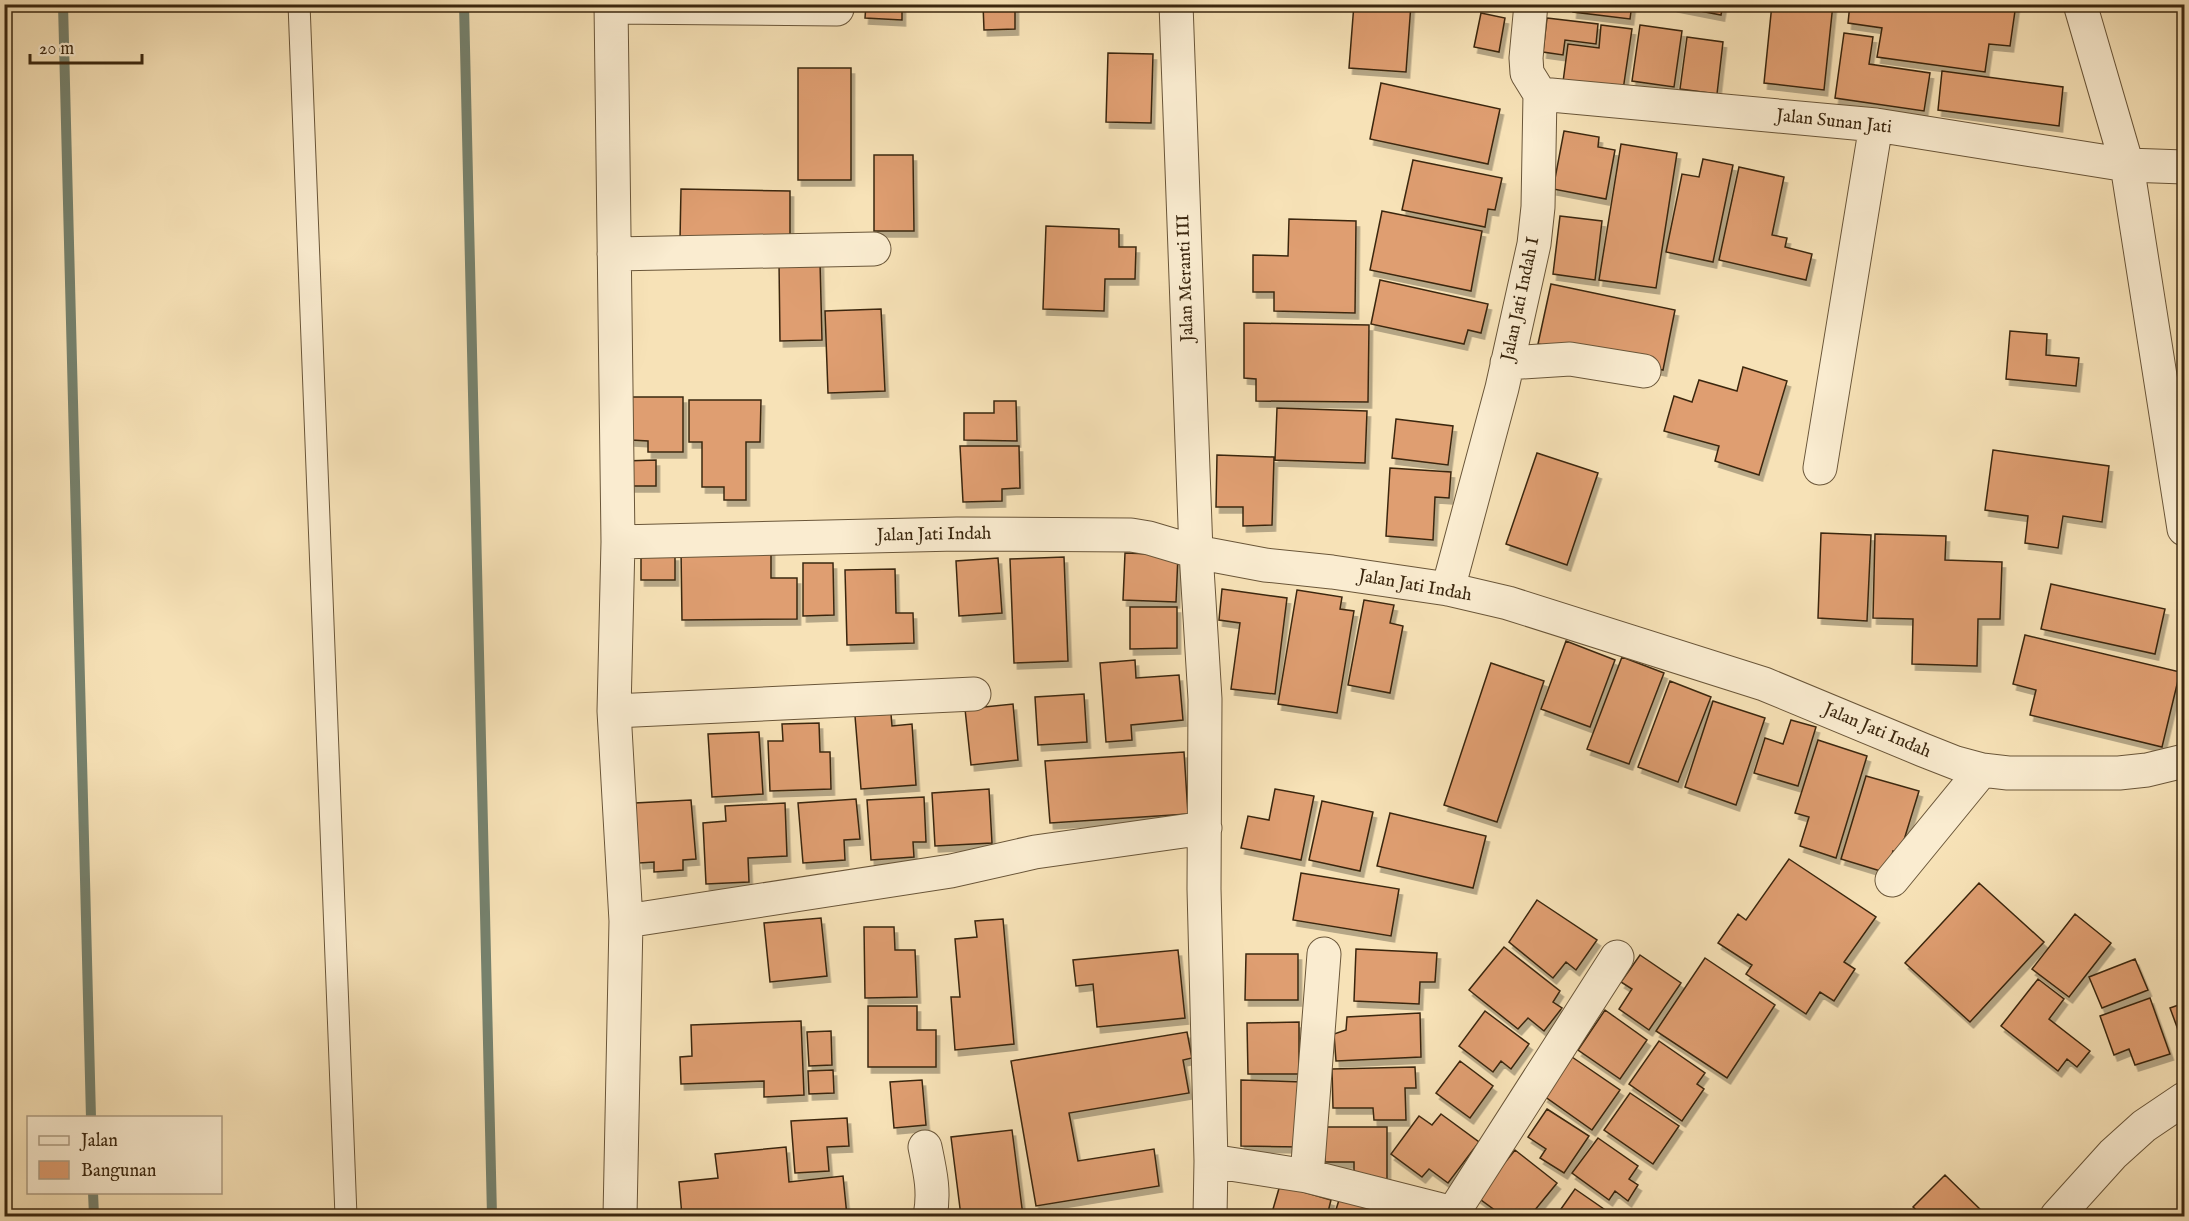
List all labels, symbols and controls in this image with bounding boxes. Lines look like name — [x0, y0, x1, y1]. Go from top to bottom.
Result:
scale bar — [30, 27, 142, 65]
text: 20 m — [39, 38, 74, 61]
street label: Jalan Sunan Jati — [1773, 104, 1893, 140]
street label: Jalan Meranti III — [1172, 213, 1200, 344]
street label: Jalan Jati Indah I — [1496, 235, 1545, 365]
street label: Jalan Jati Indah — [874, 522, 992, 548]
street label: Jalan Jati Indah — [1355, 564, 1474, 607]
street label: Jalan Jati Indah — [1818, 697, 1935, 764]
legend — [27, 1116, 222, 1194]
text: Jalan — [79, 1130, 118, 1153]
text: Bangunan — [81, 1160, 157, 1183]

